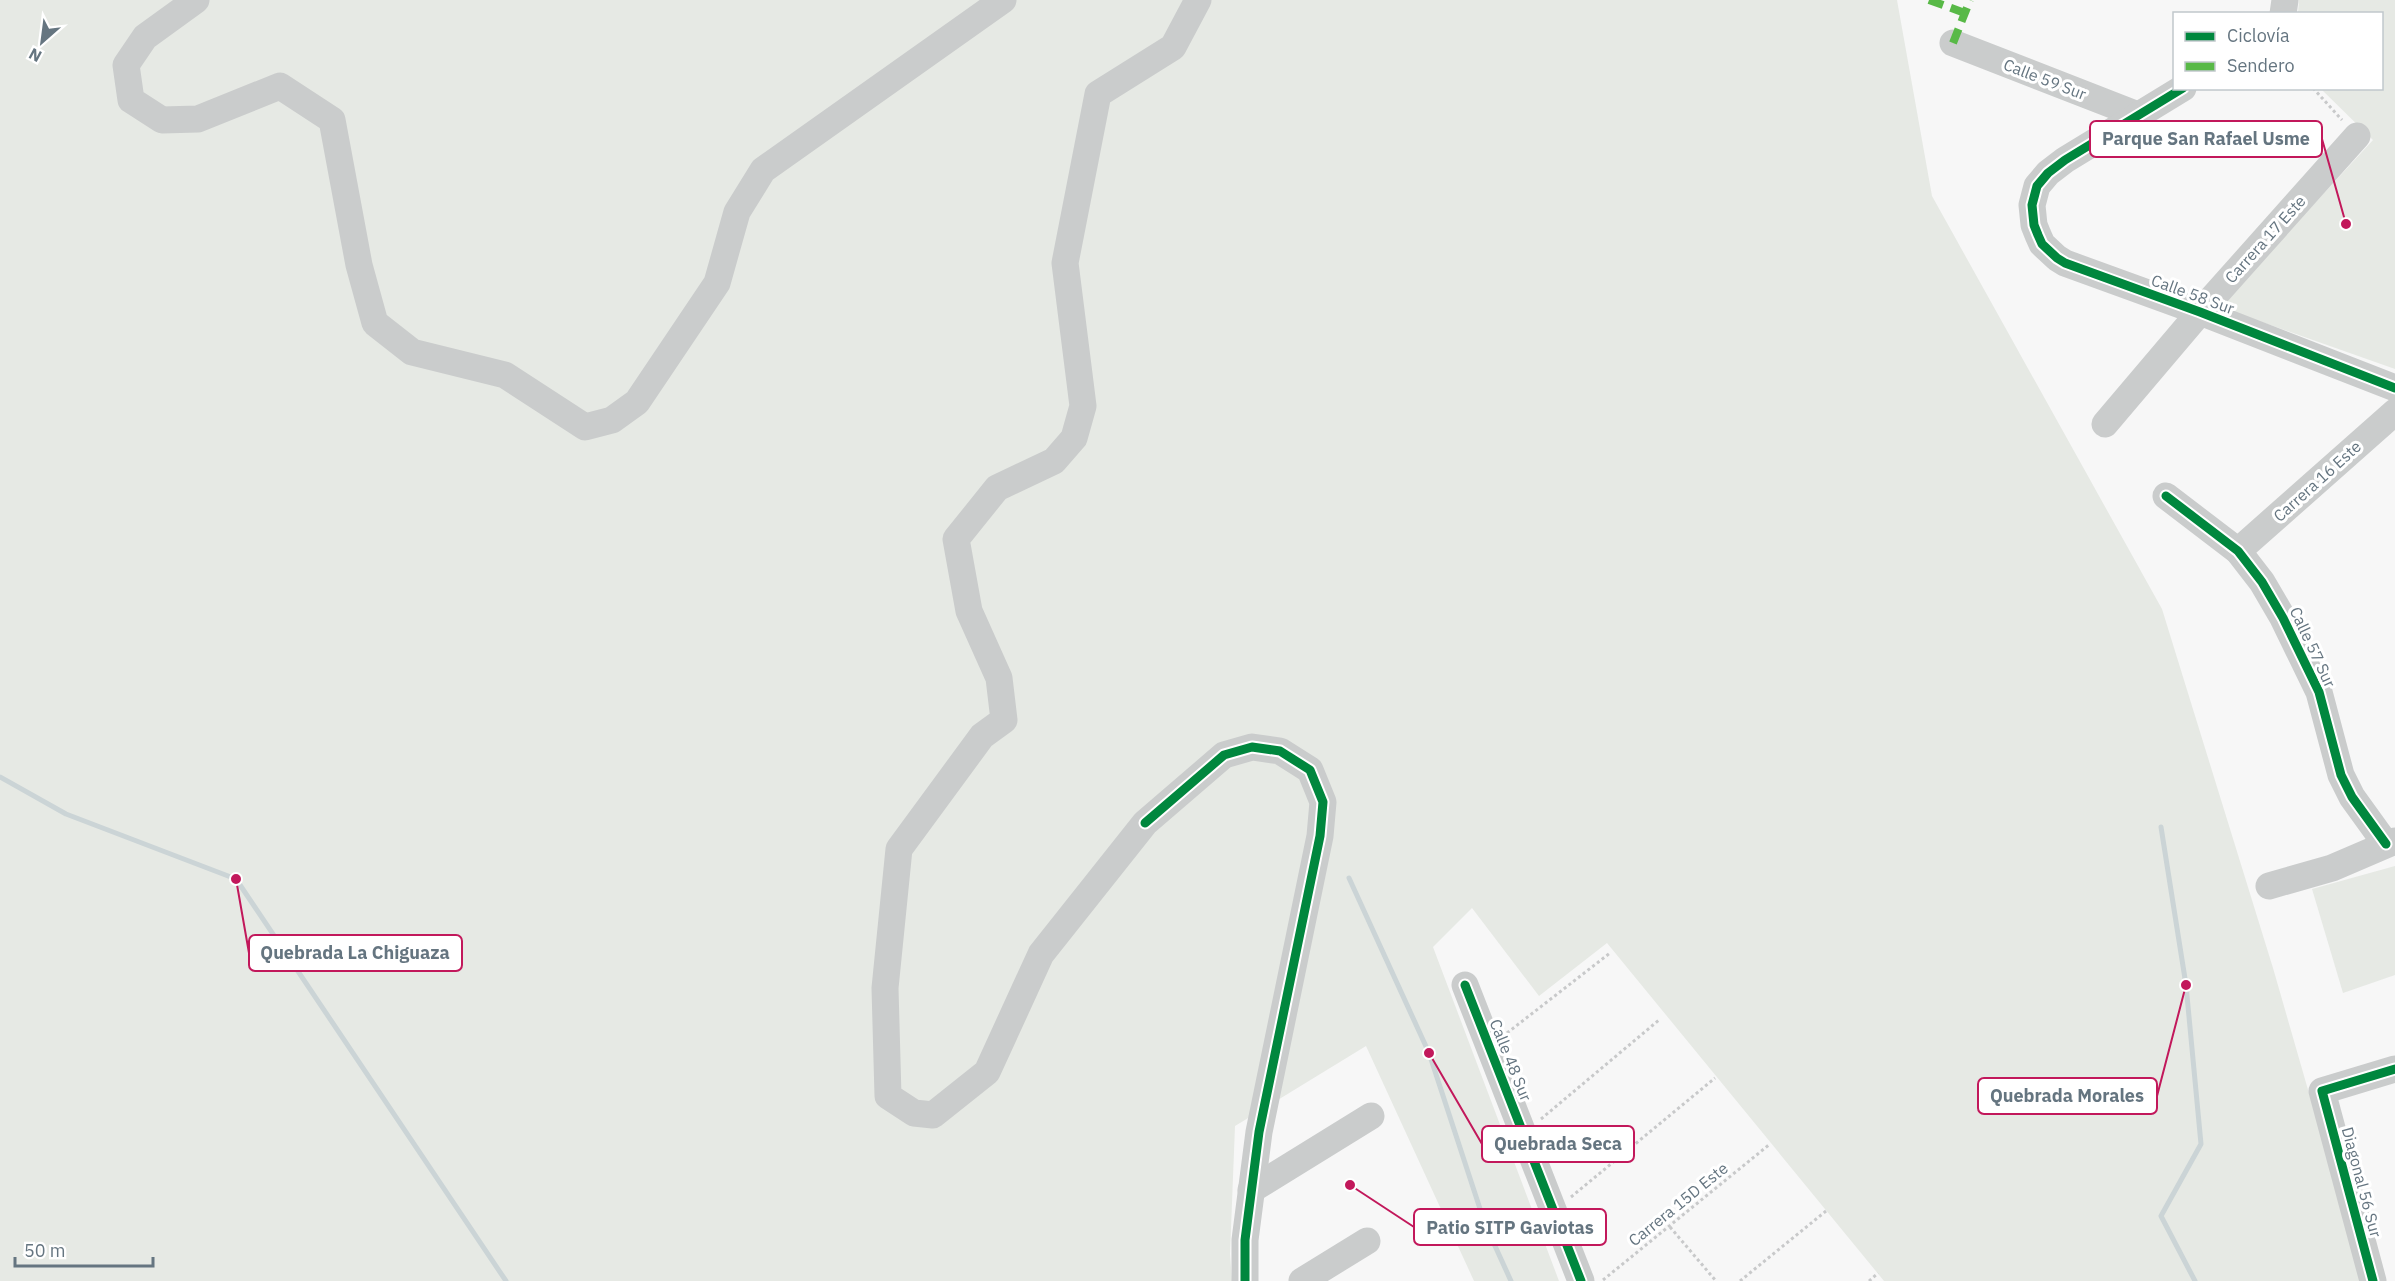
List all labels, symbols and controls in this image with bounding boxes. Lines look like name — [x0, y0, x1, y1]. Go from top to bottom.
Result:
north arrow — [12, 12, 72, 72]
legend — [2173, 12, 2383, 90]
text: Ciclovía — [2227, 24, 2290, 47]
text: N — [25, 44, 45, 67]
street label: Calle 59 Sur — [2001, 54, 2089, 104]
text: Sendero — [2227, 54, 2294, 77]
callout: Parque San Rafael Usme — [2090, 121, 2322, 157]
text: Parque San Rafael Usme — [2102, 127, 2310, 150]
street label: Carrera 17 Este — [2220, 191, 2310, 287]
street label: Calle 58 Sur — [2149, 270, 2237, 318]
street label: Carrera 16 Este — [2269, 436, 2365, 526]
street label: Calle 57 Sur — [2286, 603, 2340, 691]
callout: Quebrada La Chiguaza — [249, 935, 462, 971]
text: Quebrada La Chiguaza — [260, 941, 450, 964]
street label: Calle 48 Sur — [1485, 1016, 1537, 1104]
callout: Quebrada Morales — [1978, 1078, 2157, 1114]
text: Quebrada Morales — [1990, 1084, 2144, 1107]
street label: Diagonal 56 Sur — [2338, 1125, 2386, 1240]
callout: Quebrada Seca — [1482, 1126, 1634, 1162]
text: Quebrada Seca — [1494, 1132, 1622, 1155]
street label: Carrera 15D Este — [1624, 1158, 1732, 1250]
callout: Patio SITP Gaviotas — [1414, 1209, 1606, 1245]
text: Patio SITP Gaviotas — [1426, 1216, 1594, 1239]
scale bar — [15, 1230, 153, 1268]
text: 50 m — [24, 1239, 66, 1262]

